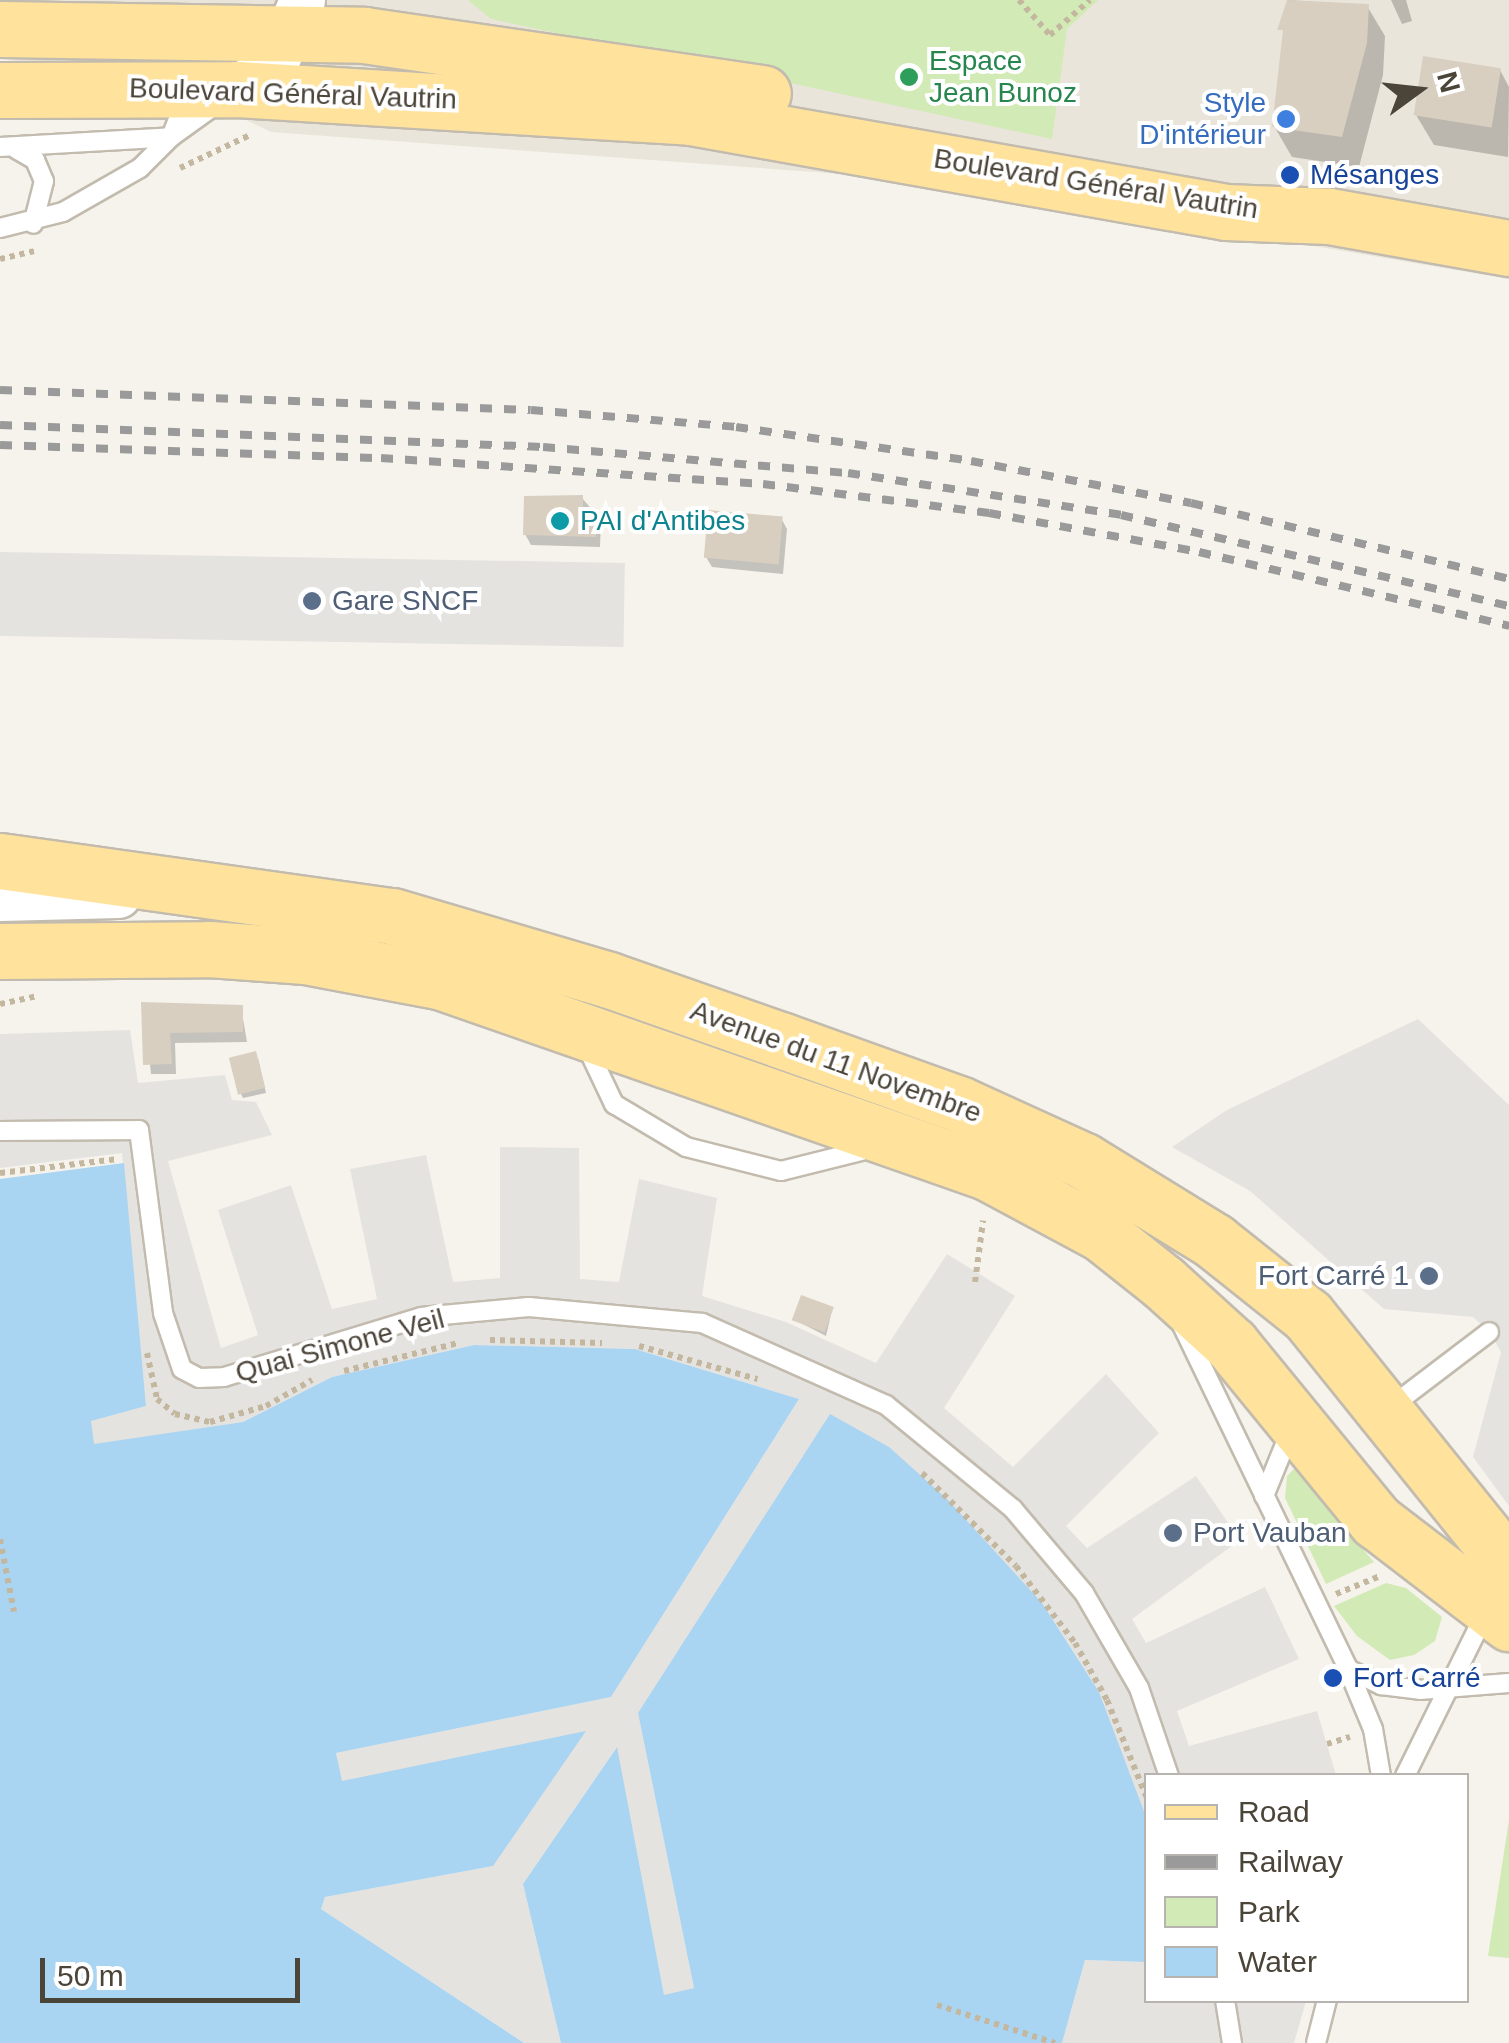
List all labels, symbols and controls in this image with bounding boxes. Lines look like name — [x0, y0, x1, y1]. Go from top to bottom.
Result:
north arrow — [1369, 40, 1469, 140]
place label: Espace Jean Bunoz — [929, 44, 1077, 110]
marker: Espace Jean Bunoz — [898, 66, 920, 88]
text: N — [1431, 68, 1466, 96]
street label: Boulevard Général Vautrin — [129, 71, 457, 117]
place label: Style D'intérieur — [1139, 86, 1266, 152]
marker: Style D'intérieur — [1275, 108, 1297, 130]
street label: Boulevard Général Vautrin — [931, 142, 1261, 226]
place label: Mésanges — [1310, 158, 1439, 192]
marker: Mésanges — [1279, 164, 1301, 186]
place label: PAI d'Antibes — [580, 504, 745, 538]
marker: PAI d'Antibes — [549, 510, 571, 532]
place label: Gare SNCF — [332, 584, 478, 618]
marker: Gare SNCF — [301, 590, 323, 612]
street label: Avenue du 11 Novembre — [686, 994, 986, 1130]
place label: Fort Carré 1 — [1258, 1259, 1409, 1293]
marker: Fort Carré 1 — [1418, 1265, 1440, 1287]
street label: Quai Simone Veil — [232, 1302, 448, 1390]
place label: Port Vauban — [1193, 1516, 1347, 1550]
marker: Port Vauban — [1162, 1522, 1184, 1544]
place label: Fort Carré — [1353, 1661, 1481, 1695]
marker: Fort Carré — [1322, 1667, 1344, 1689]
legend — [1144, 1773, 1469, 2003]
text: Road — [1238, 1795, 1310, 1828]
text: Railway — [1238, 1845, 1343, 1878]
text: Park — [1238, 1895, 1300, 1928]
scale bar — [45, 1938, 305, 2000]
text: Water — [1238, 1945, 1317, 1978]
text: 50 m — [57, 1959, 124, 1992]

